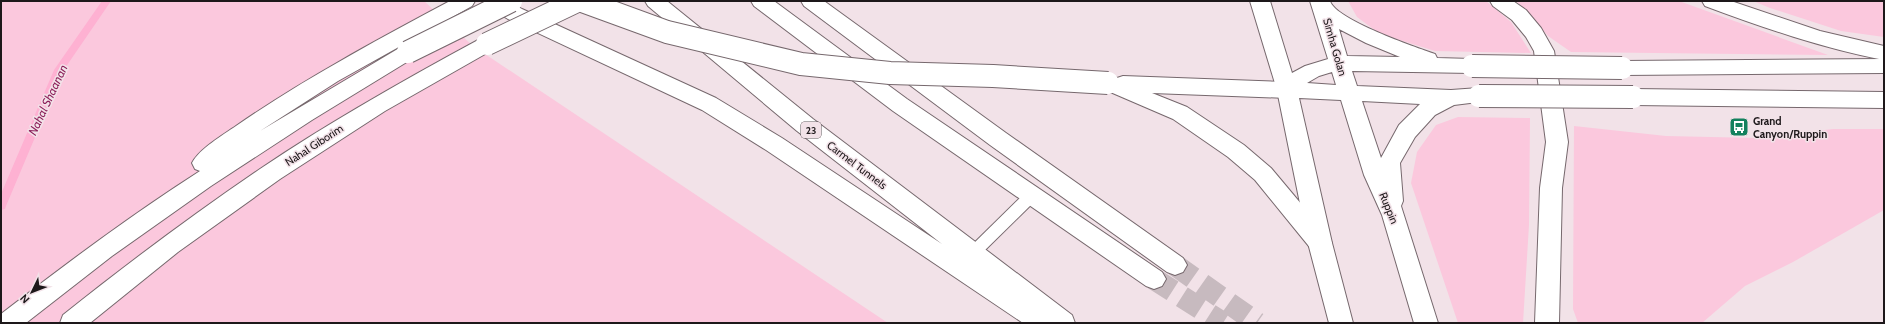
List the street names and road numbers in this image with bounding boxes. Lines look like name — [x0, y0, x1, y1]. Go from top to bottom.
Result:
street label: Simha Golan — [1320, 16, 1350, 78]
street label: Nahal Giborim — [282, 121, 346, 169]
road number: 23 — [801, 122, 821, 138]
street label: Carmel Tunnels — [824, 138, 890, 192]
street label: Ruppin — [1376, 190, 1402, 226]

